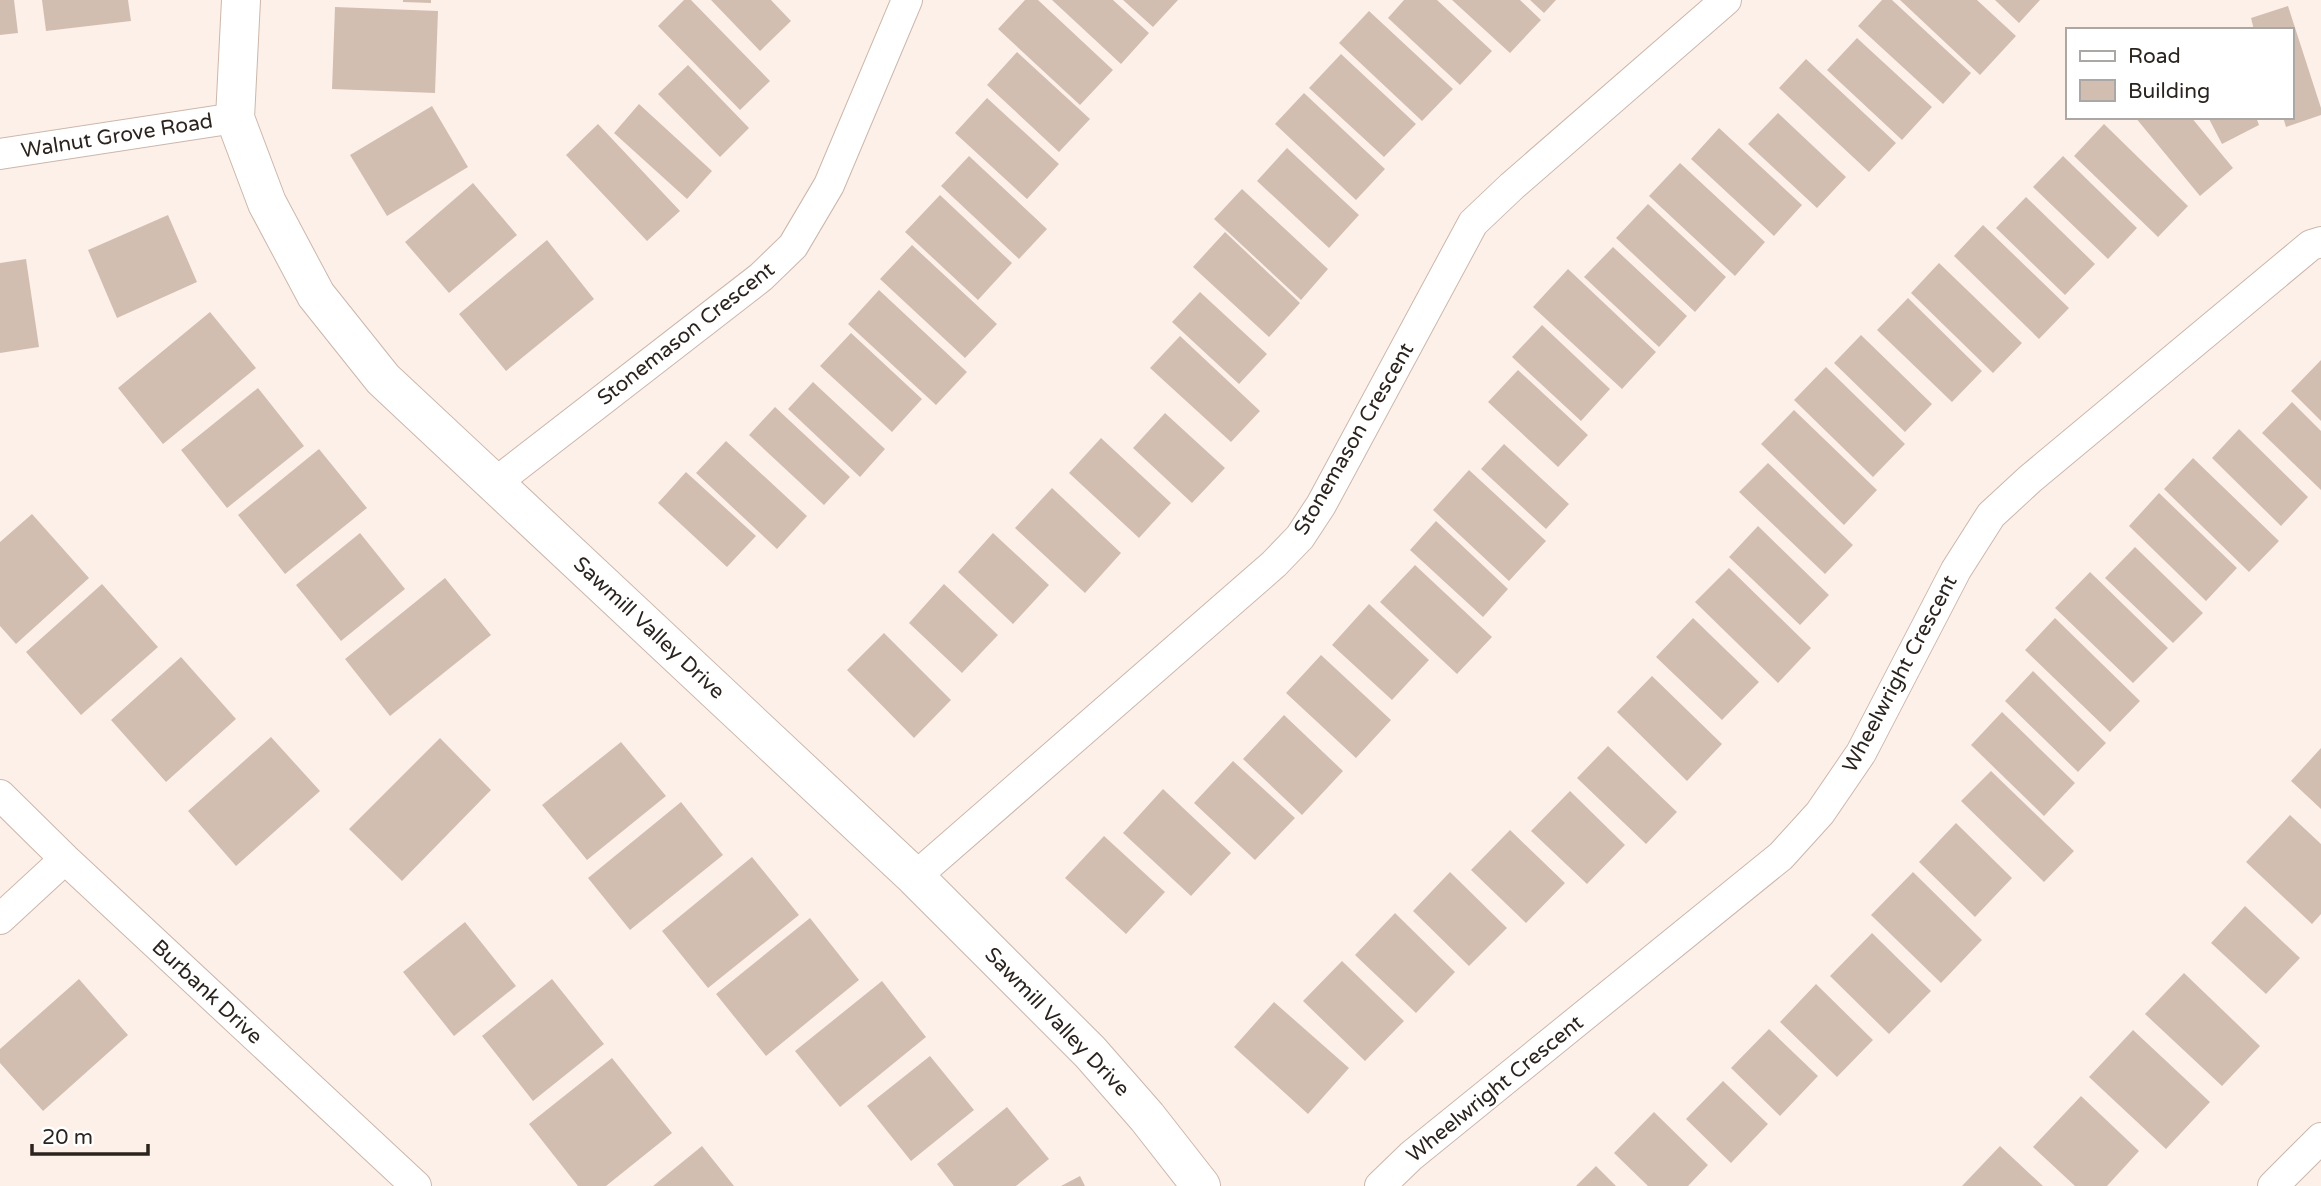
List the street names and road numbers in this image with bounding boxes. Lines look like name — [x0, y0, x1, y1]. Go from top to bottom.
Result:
street label: Walnut Grove Road — [19, 108, 215, 164]
street label: Stonemason Crescent — [593, 257, 779, 411]
street label: Stonemason Crescent — [1289, 338, 1419, 540]
street label: Sawmill Valley Drive — [568, 552, 730, 705]
street label: Wheelwright Crescent — [1837, 571, 1963, 777]
street label: Burbank Drive — [147, 935, 267, 1050]
street label: Sawmill Valley Drive — [979, 942, 1135, 1102]
street label: Wheelwright Crescent — [1402, 1010, 1588, 1168]

